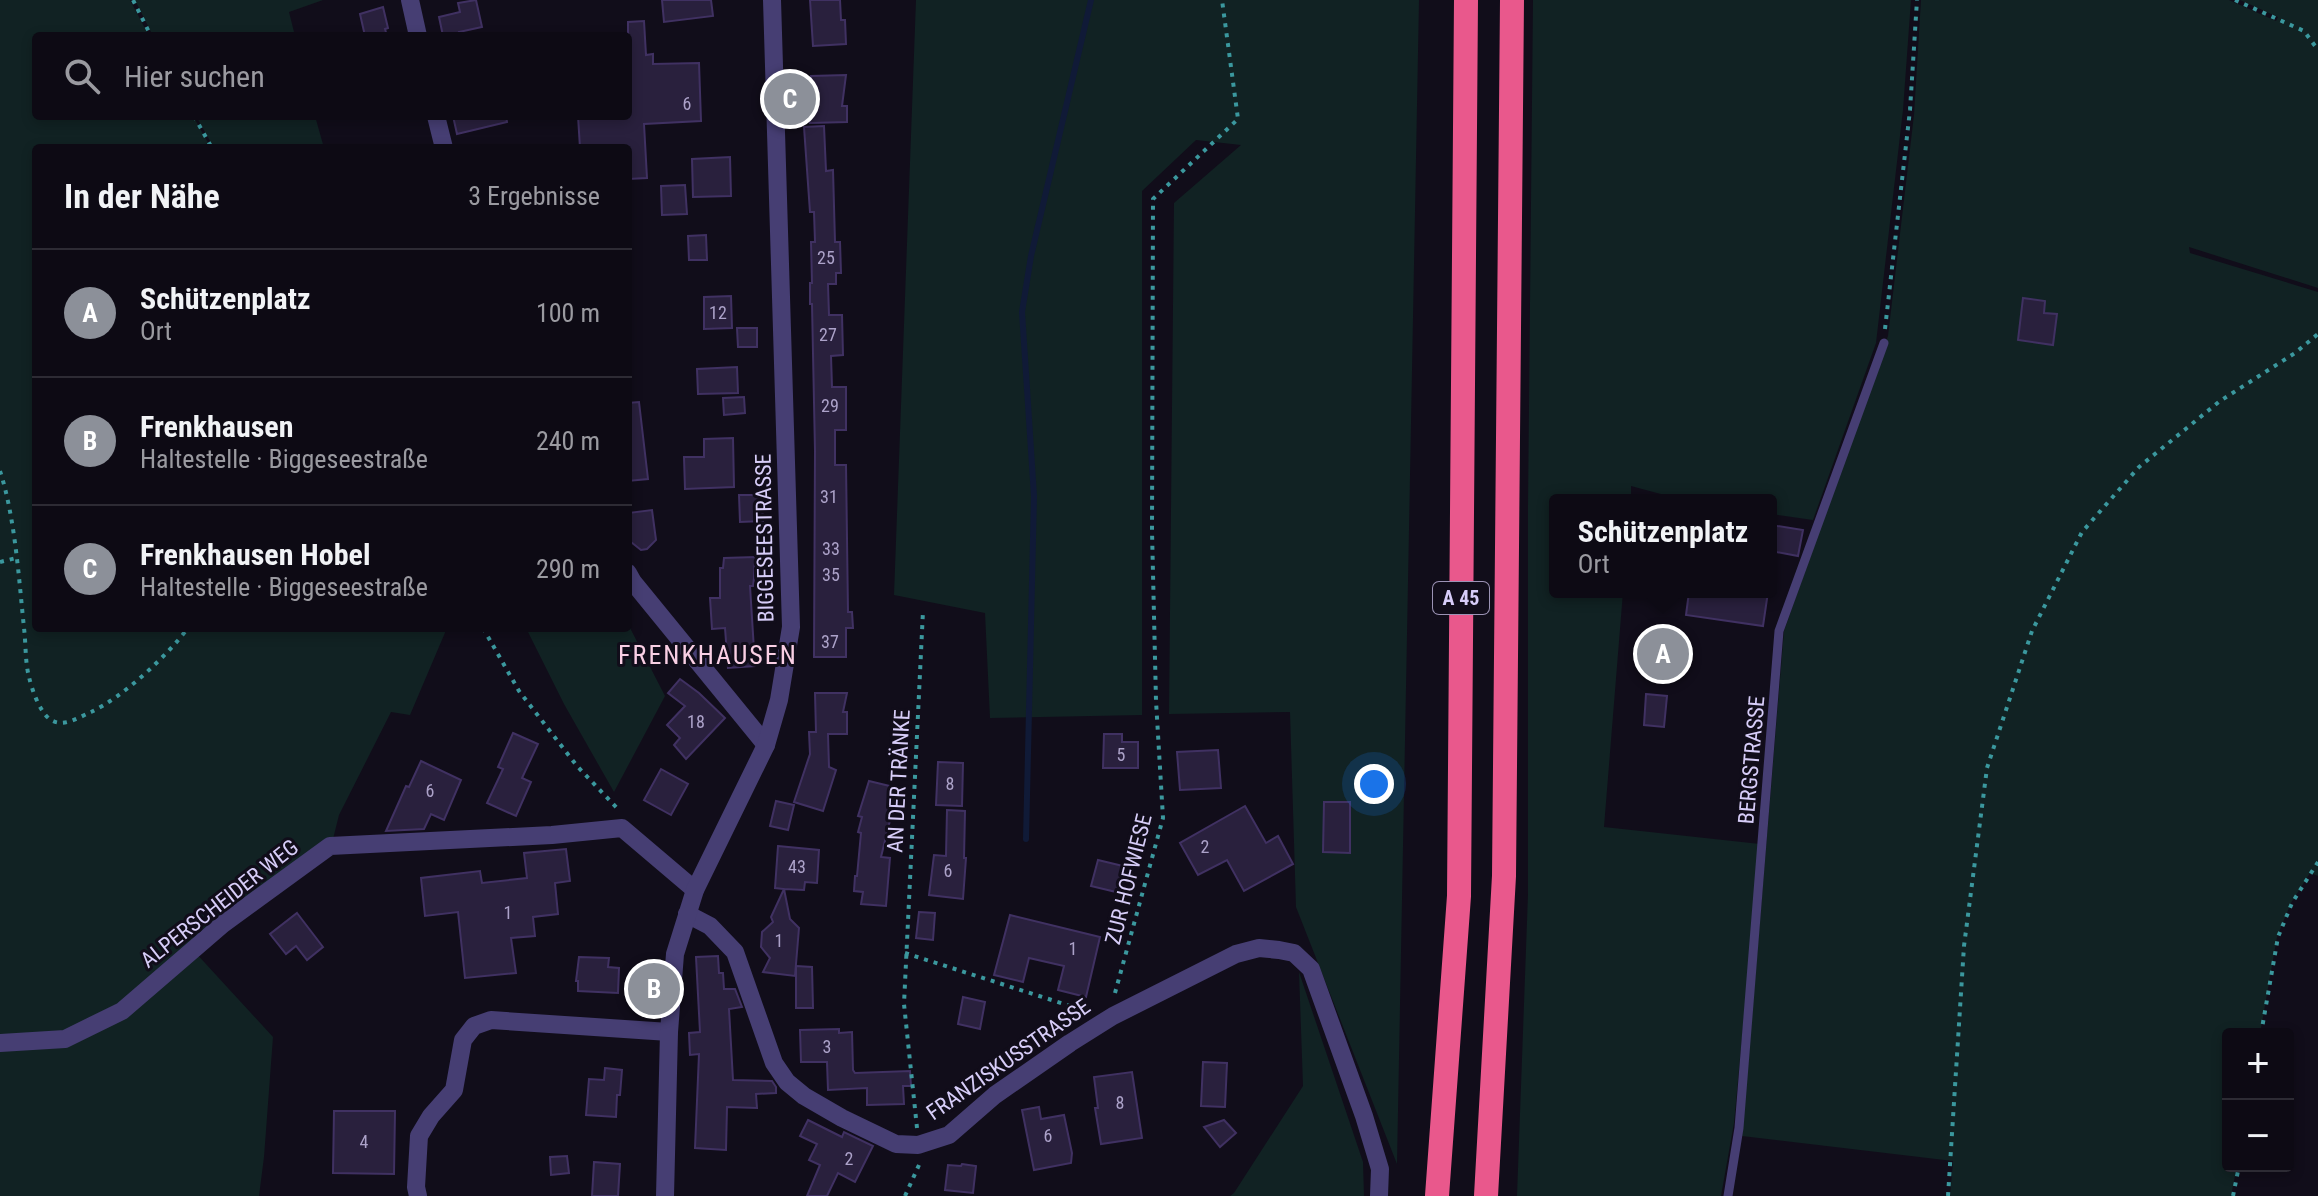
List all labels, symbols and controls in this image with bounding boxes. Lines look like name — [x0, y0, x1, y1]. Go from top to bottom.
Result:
search box — [32, 32, 632, 120]
icon: search — [60, 54, 104, 98]
text: Hier suchen — [124, 59, 265, 94]
pin: C — [764, 69, 816, 129]
house number: 6 — [683, 93, 691, 114]
text: In der Nähe — [64, 176, 220, 216]
text: 3 Ergebnisse — [468, 181, 600, 211]
house number: 25 — [817, 247, 835, 268]
text: Schützenplatz — [140, 281, 310, 316]
text: A — [82, 298, 98, 328]
text: 100 m — [536, 298, 600, 328]
house number: 12 — [709, 302, 727, 323]
text: Ort — [140, 316, 172, 346]
house number: 27 — [819, 324, 837, 345]
house number: 29 — [821, 395, 839, 416]
text: Frenkhausen — [140, 409, 293, 444]
text: B — [83, 426, 97, 456]
text: 240 m — [536, 426, 600, 456]
text: Haltestelle · Biggeseestraße — [140, 444, 428, 474]
street label: BIGGESEESTRASSE — [751, 453, 778, 623]
house number: 31 — [820, 486, 838, 507]
popup — [1549, 494, 1777, 598]
text: Schützenplatz — [1578, 514, 1748, 549]
text: Frenkhausen Hobel — [140, 537, 370, 572]
house number: 33 — [822, 538, 840, 559]
text: Ort — [1578, 549, 1610, 579]
text: C — [83, 554, 97, 584]
text: 290 m — [536, 554, 600, 584]
house number: 35 — [822, 564, 840, 585]
text: Haltestelle · Biggeseestraße — [140, 572, 428, 602]
road number: A 45 — [1433, 582, 1489, 614]
pin: A — [1637, 624, 1689, 684]
house number: 37 — [821, 631, 839, 652]
district label: FRENKHAUSEN — [618, 640, 798, 670]
street label: BERGSTRASSE — [1733, 695, 1770, 825]
street label: AN DER TRÄNKE — [882, 709, 915, 853]
house number: 18 — [687, 711, 705, 732]
house number: 5 — [1117, 744, 1126, 765]
your location — [1354, 764, 1394, 804]
house number: 8 — [946, 773, 954, 794]
house number: 6 — [426, 780, 434, 801]
street label: ZUR HOFWIESE — [1100, 811, 1157, 947]
street label: ALPERSCHEIDER WEG — [136, 834, 303, 973]
house number: 2 — [1201, 836, 1210, 857]
house number: 43 — [788, 856, 806, 877]
house number: 6 — [944, 860, 952, 881]
house number: 1 — [504, 902, 512, 923]
house number: 1 — [775, 930, 783, 951]
house number: 1 — [1069, 938, 1077, 959]
pin: B — [628, 959, 680, 1019]
street label: FRANZISKUSSTRASSE — [922, 994, 1095, 1125]
map controls — [2222, 1028, 2294, 1172]
button: + — [2222, 1028, 2294, 1100]
house number: 3 — [823, 1036, 831, 1057]
house number: 8 — [1116, 1092, 1124, 1113]
button: − — [2222, 1100, 2294, 1172]
house number: 6 — [1044, 1125, 1052, 1146]
house number: 4 — [360, 1131, 369, 1152]
house number: 2 — [845, 1148, 854, 1169]

